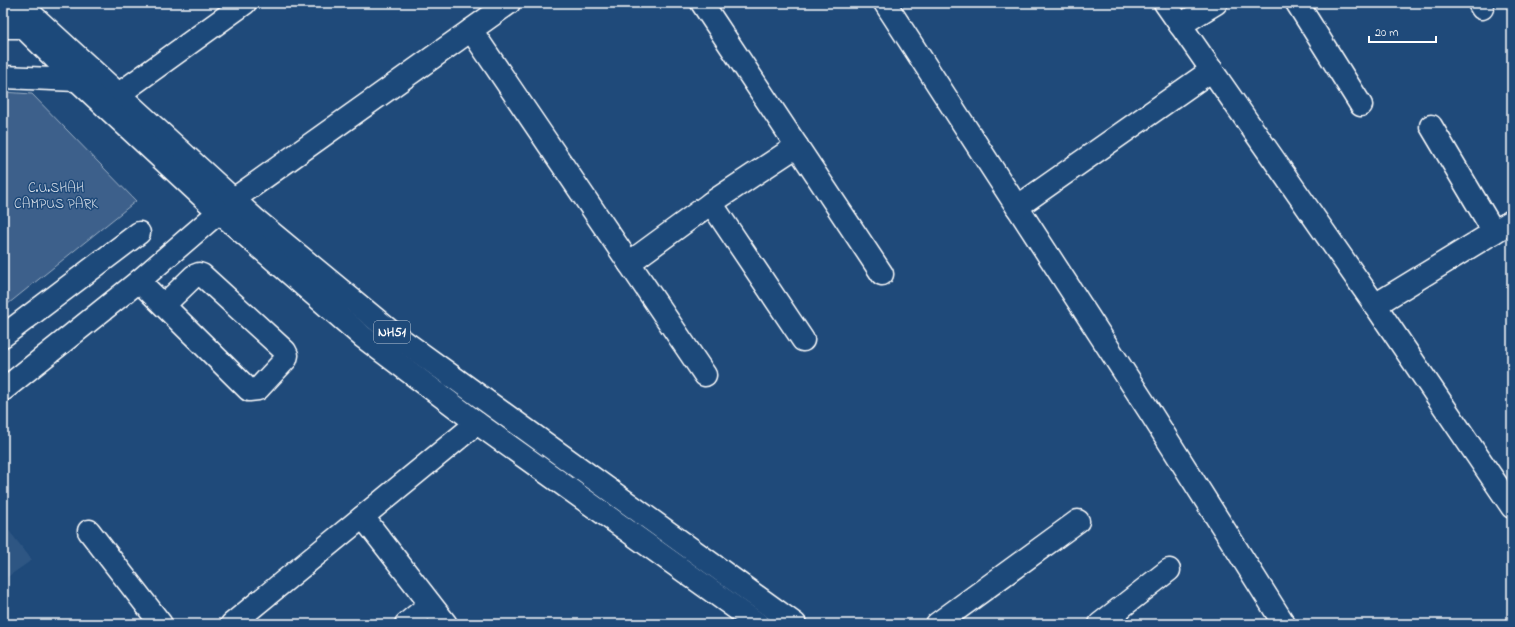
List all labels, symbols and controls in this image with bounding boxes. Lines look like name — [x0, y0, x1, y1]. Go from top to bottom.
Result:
scale bar — [1369, 18, 1436, 44]
text: 20 m — [1375, 24, 1398, 42]
park label: C.U.SHAH CAMPUS PARK — [14, 178, 98, 215]
road number: NH51 — [374, 321, 410, 343]

